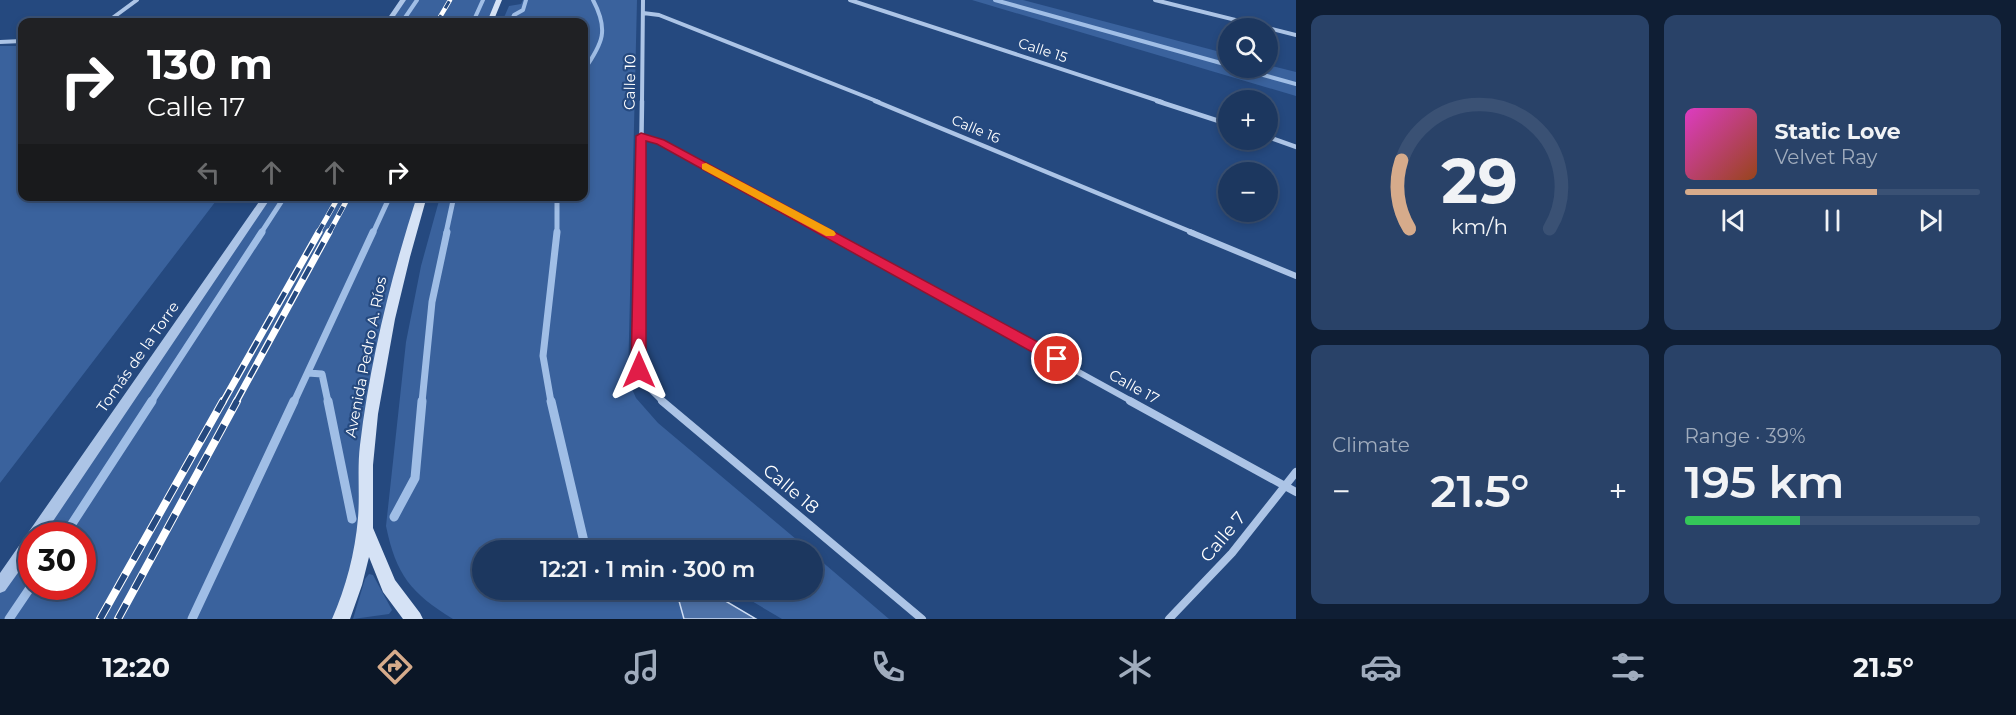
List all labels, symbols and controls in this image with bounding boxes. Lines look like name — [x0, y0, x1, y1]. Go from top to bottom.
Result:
map controls — [1218, 18, 1278, 222]
button: search — [1218, 18, 1278, 78]
street label: Calle 15 — [1016, 34, 1070, 66]
text: 130 m — [147, 38, 273, 90]
icon: right — [48, 42, 126, 120]
street label: Calle 10 — [620, 54, 639, 110]
text: Calle 17 — [147, 90, 245, 123]
button: + — [1218, 90, 1278, 150]
street label: Calle 16 — [949, 111, 1004, 147]
text: Static Love — [1775, 118, 1901, 145]
text: 29 — [1441, 144, 1518, 220]
text: Velvet Ray — [1775, 145, 1877, 169]
icon: left — [192, 156, 225, 189]
icon: ahead — [255, 156, 288, 189]
icon: ahead — [318, 156, 351, 189]
icon: right — [381, 156, 414, 189]
button: − — [1218, 162, 1278, 222]
icon: previous — [1717, 204, 1750, 237]
icon: pause — [1816, 204, 1849, 237]
icon: next — [1914, 204, 1947, 237]
text: km/h — [1451, 214, 1508, 240]
street label: Avenida Pedro A. Ríos — [341, 275, 390, 439]
street label: Tomás de la Torre — [92, 298, 183, 416]
pin — [1031, 333, 1082, 384]
position arrow — [607, 338, 671, 402]
icon: arrive — [1040, 342, 1073, 375]
street label: Calle 17 — [1106, 365, 1163, 408]
text: Range · 39% — [1685, 424, 1806, 448]
text: Climate — [1332, 433, 1410, 457]
text: 195 km — [1685, 454, 1844, 509]
street label: Calle 18 — [758, 459, 824, 519]
text: 21.5° — [1430, 463, 1529, 518]
text: − — [1332, 471, 1351, 511]
text: + — [1609, 471, 1628, 511]
street label: Calle 7 — [1196, 507, 1250, 567]
speed limit sign: 30 — [18, 522, 96, 600]
text: 12:21 · 1 min · 300 m — [540, 556, 755, 583]
icon: directions — [374, 646, 416, 688]
icon: music — [621, 646, 663, 688]
icon: phone — [867, 646, 909, 688]
icon: climate — [1114, 646, 1156, 688]
icon: car — [1360, 646, 1402, 688]
icon: filters — [1607, 646, 1649, 688]
text: 12:20 — [102, 651, 170, 684]
text: 21.5° — [1853, 651, 1914, 684]

